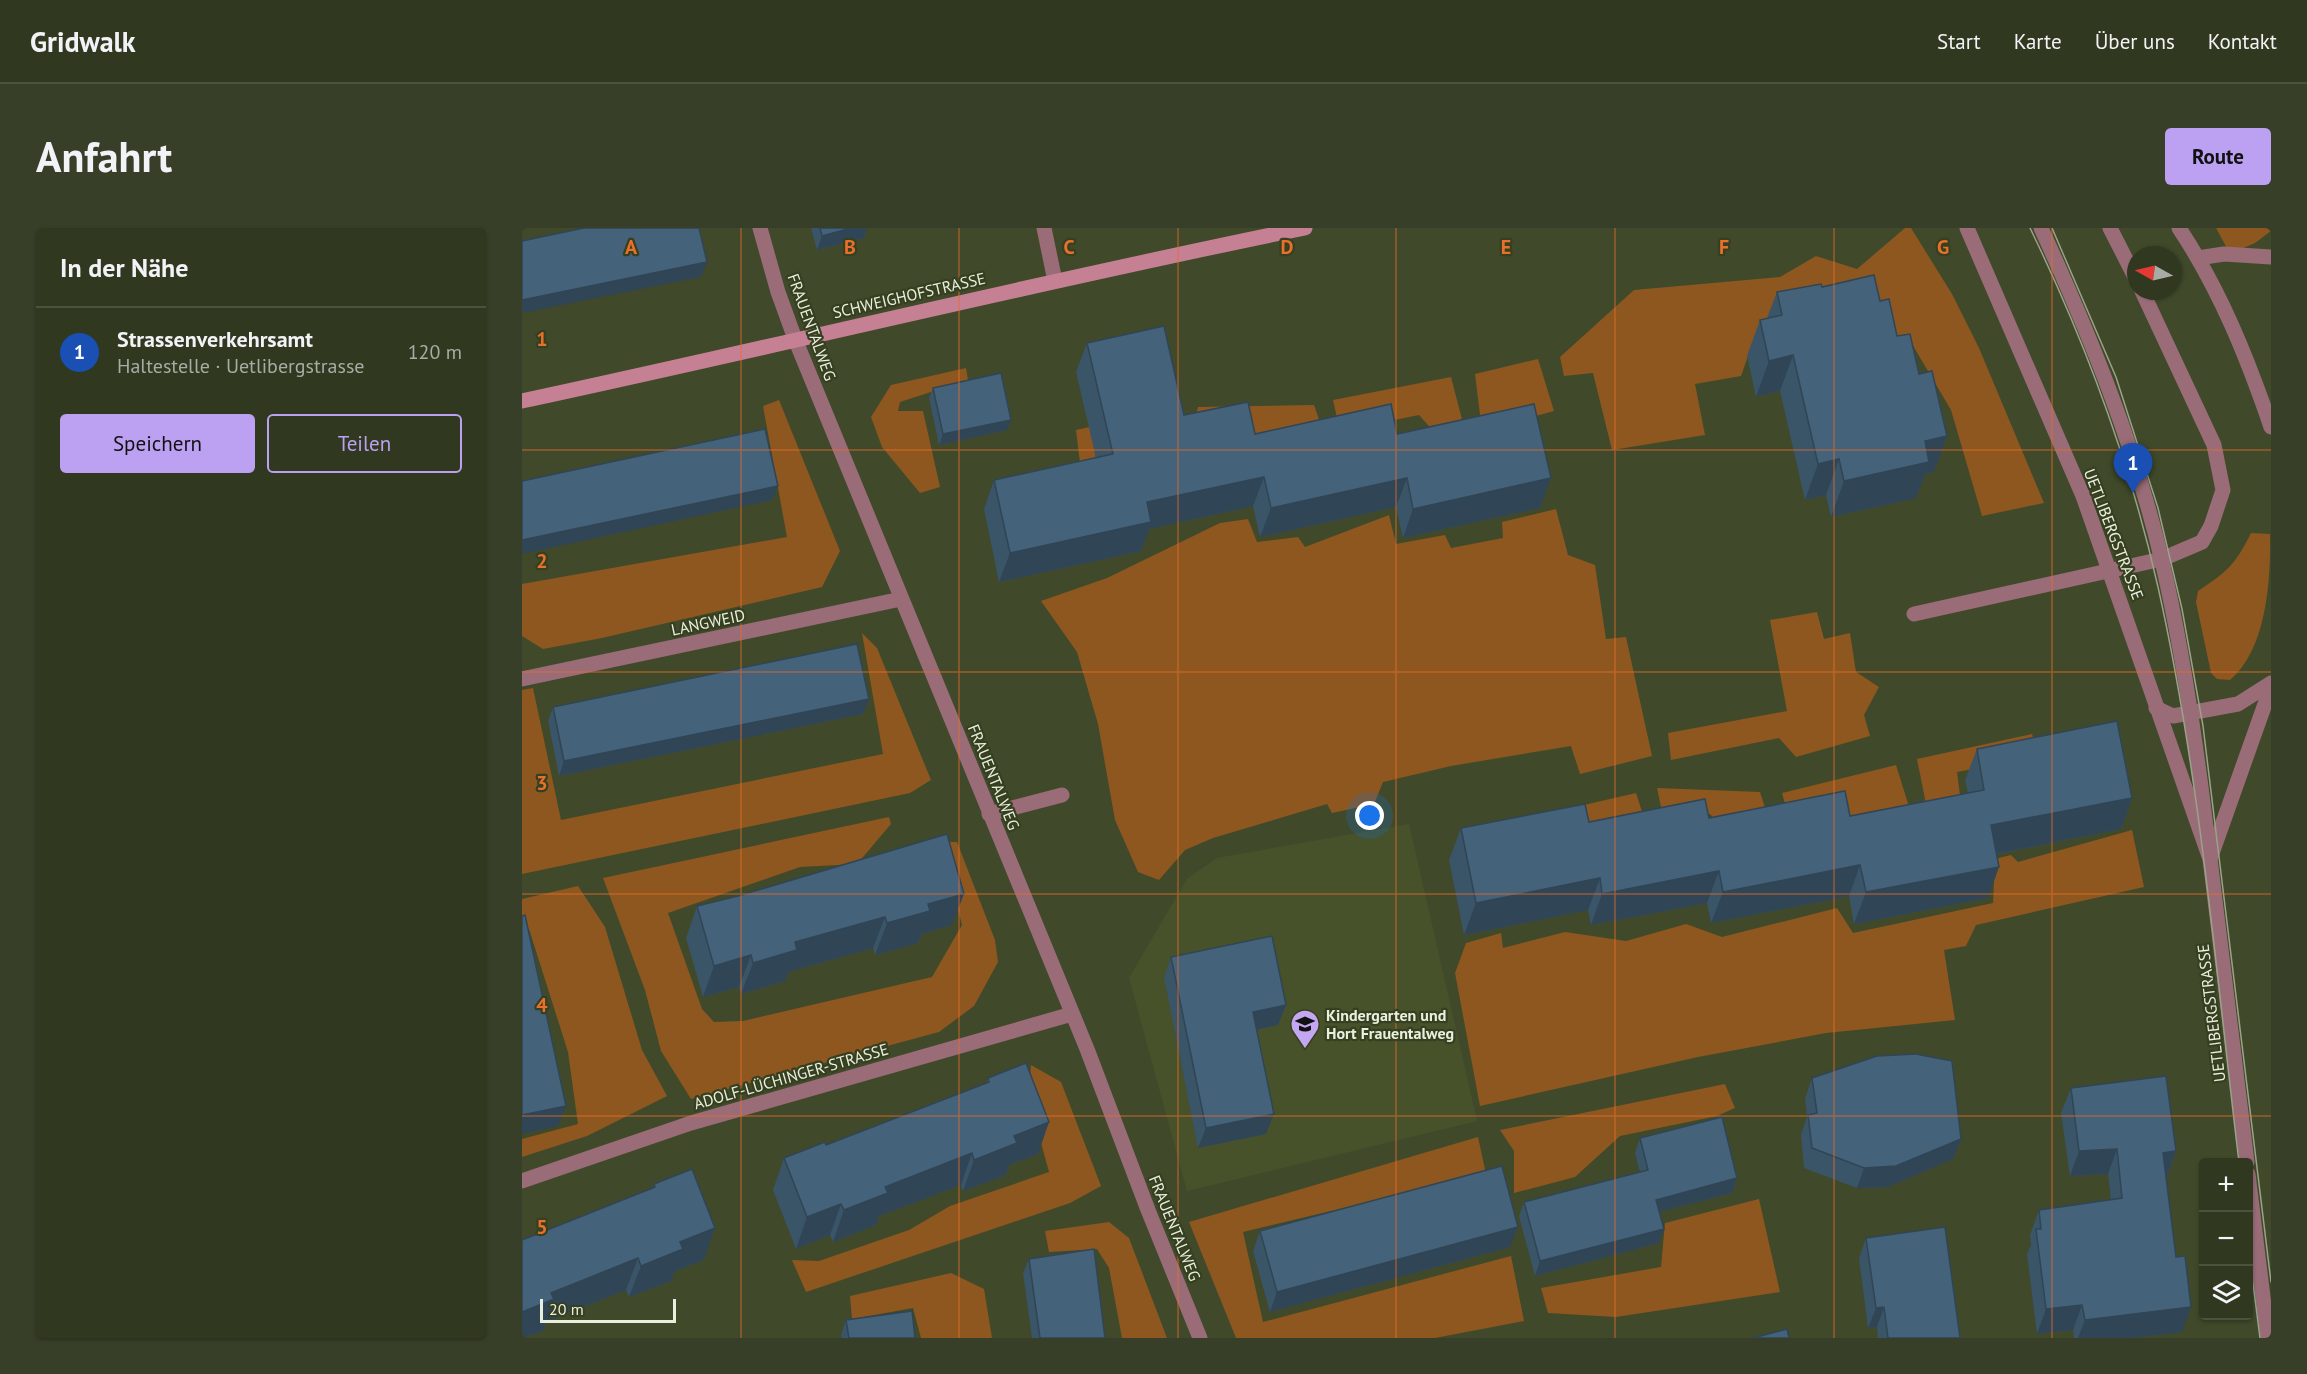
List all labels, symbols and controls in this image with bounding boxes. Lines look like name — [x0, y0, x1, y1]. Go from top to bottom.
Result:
text: Gridwalk — [30, 23, 136, 60]
text: Start — [1937, 28, 1981, 55]
text: Karte — [2014, 28, 2062, 55]
text: Über uns — [2095, 28, 2175, 55]
text: Kontakt — [2208, 28, 2277, 55]
button: Route — [2165, 128, 2271, 185]
text: Anfahrt — [36, 129, 172, 184]
text: A — [625, 234, 638, 260]
text: B — [844, 234, 856, 260]
text: C — [1063, 234, 1075, 260]
text: D — [1281, 234, 1294, 260]
text: E — [1501, 234, 1511, 260]
text: F — [1719, 234, 1729, 260]
text: G — [1937, 234, 1949, 260]
north arrow — [2127, 246, 2181, 300]
text: In der Nähe — [60, 251, 188, 284]
street label: SCHWEIGHOFSTRASSE — [831, 268, 987, 322]
street label: FRAUENTALWEG — [783, 271, 841, 383]
text: Strassenverkehrsamt — [117, 325, 313, 353]
text: 1 — [536, 326, 548, 352]
text: 1 — [74, 339, 85, 365]
text: 120 m — [408, 339, 462, 365]
text: Haltestelle · Uetlibergstrasse — [117, 353, 365, 379]
button: Speichern — [60, 414, 255, 473]
button: Teilen — [267, 414, 462, 473]
pin: 1 — [2114, 444, 2152, 493]
street label: UETLIBERGSTRASSE — [2080, 466, 2148, 602]
text: 2 — [536, 548, 548, 574]
street label: LANGWEID — [669, 604, 747, 640]
street label: FRAUENTALWEG — [964, 721, 1024, 833]
text: 3 — [536, 770, 548, 796]
your location — [1355, 801, 1384, 830]
street label: UETLIBERGSTRASSE — [2193, 943, 2229, 1083]
text: 4 — [536, 992, 548, 1018]
place label: Kindergarten und Hort Frauentalweg — [1326, 1005, 1454, 1043]
school or university icon: Kindergarten und Hort Frauentalweg — [1289, 1008, 1321, 1050]
street label: ADOLF-LÜCHINGER-STRASSE — [691, 1039, 891, 1113]
map controls — [2199, 1158, 2253, 1320]
button: + — [2199, 1158, 2253, 1212]
street label: FRAUENTALWEG — [1145, 1172, 1205, 1284]
button: − — [2199, 1212, 2253, 1266]
text: 5 — [536, 1214, 548, 1240]
button: layers — [2199, 1266, 2253, 1320]
scale bar — [540, 1296, 676, 1324]
text: 20 m — [549, 1299, 584, 1319]

